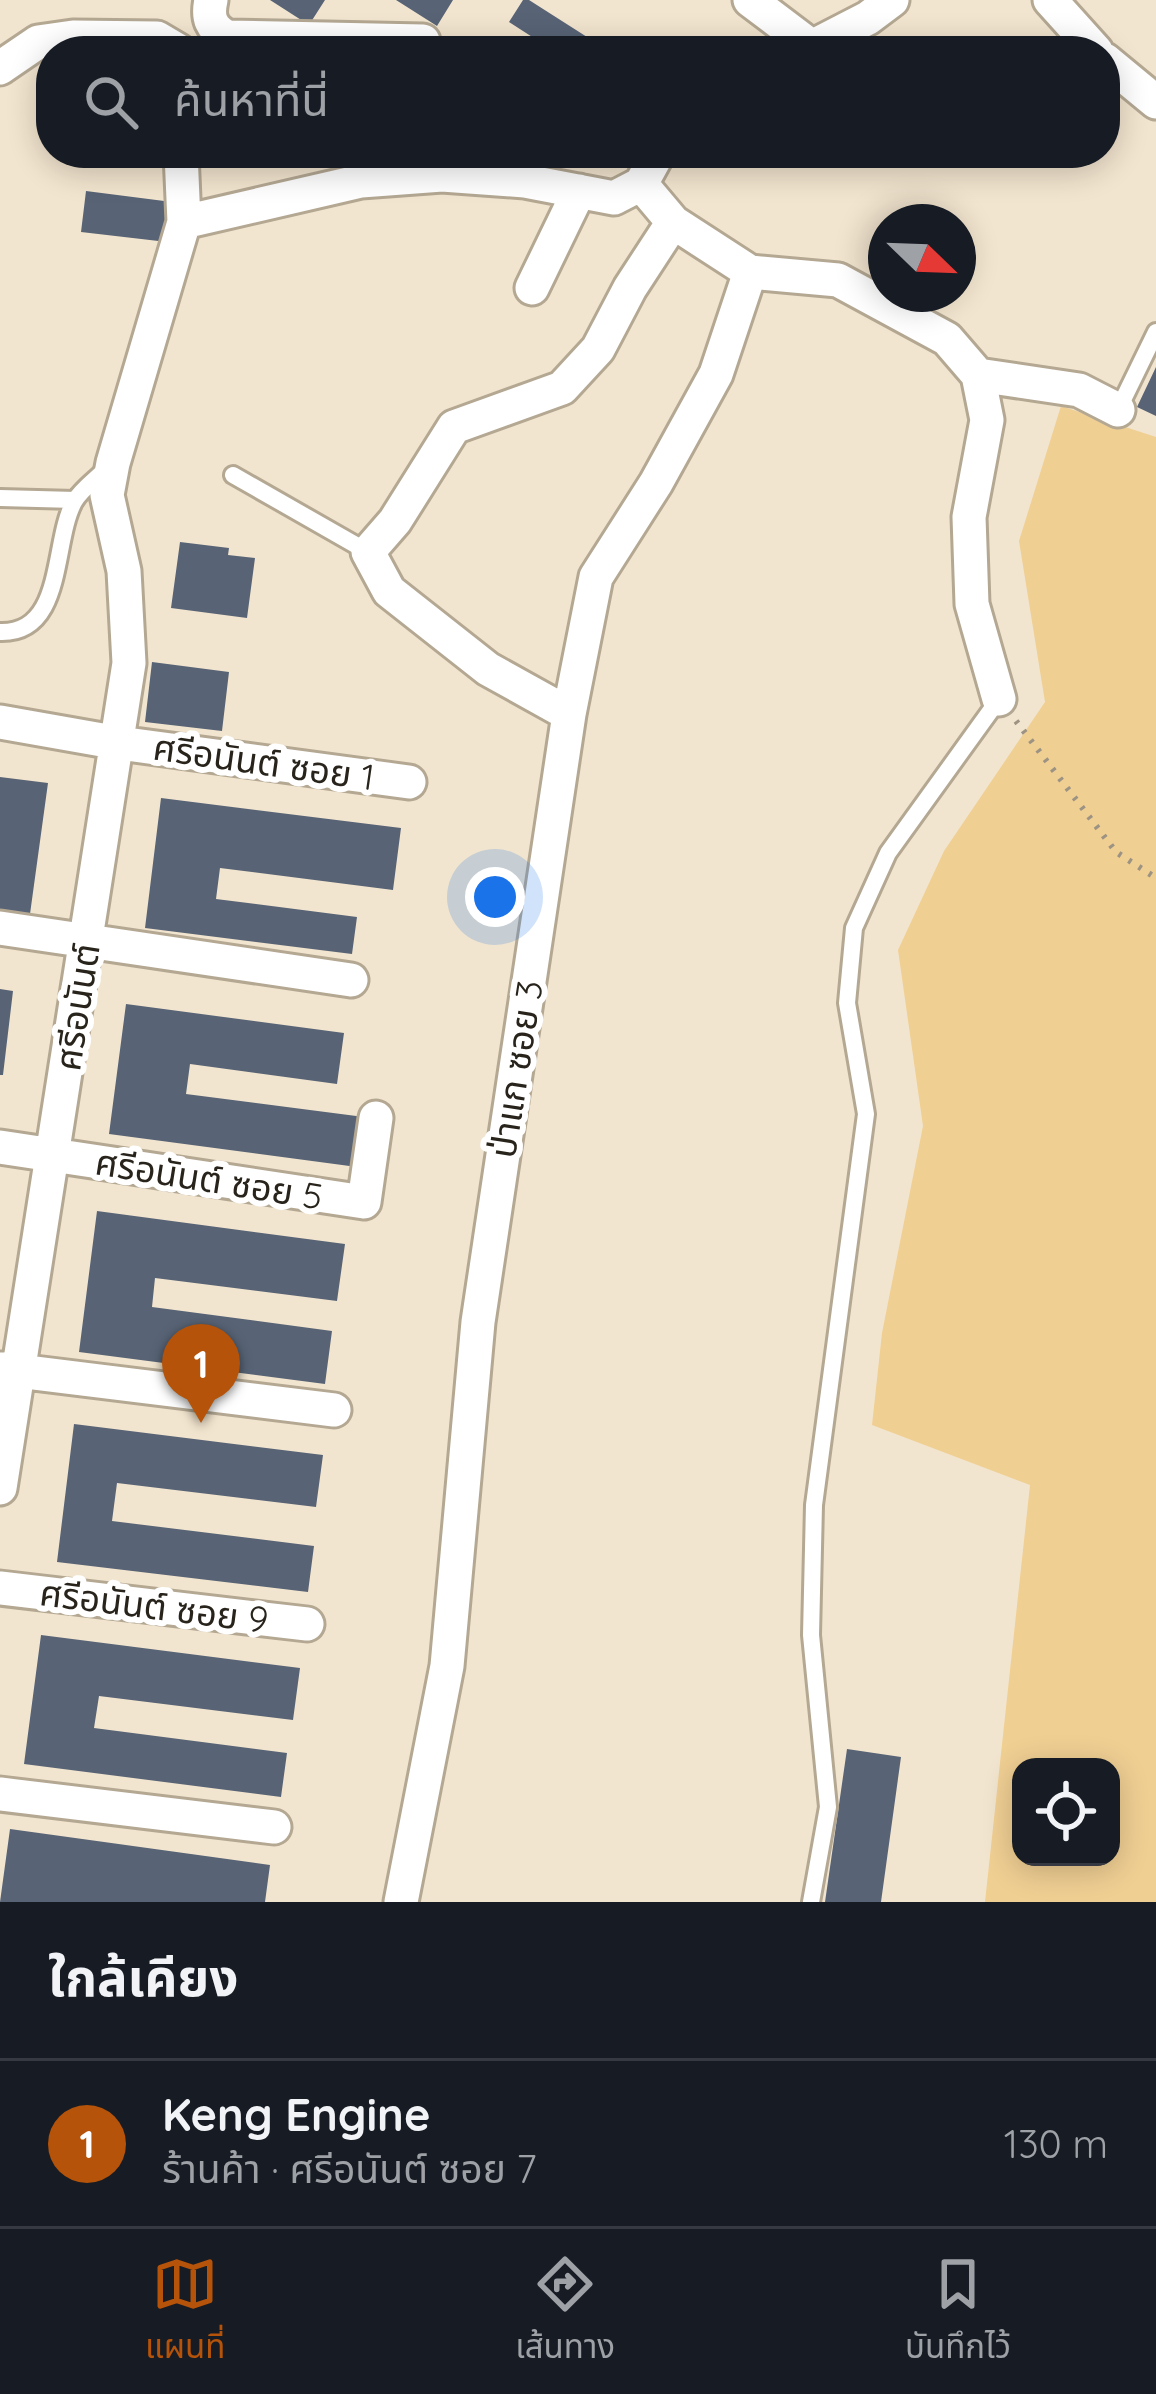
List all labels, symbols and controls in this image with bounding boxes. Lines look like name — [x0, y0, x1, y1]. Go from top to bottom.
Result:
search box — [36, 36, 1120, 168]
icon: search — [78, 69, 144, 135]
text: ค้นหาที่นี่ — [174, 71, 329, 127]
north arrow — [868, 204, 976, 312]
street label: ศรีอนันต์ ซอย 1 — [151, 724, 378, 799]
your location — [465, 867, 525, 927]
street label: ศรีอนันต์ — [44, 940, 109, 1074]
street label: ป่าแก ซอย 3 — [479, 977, 552, 1161]
street label: ศรีอนันต์ ซอย 5 — [92, 1138, 326, 1219]
pin: 1 — [162, 1324, 240, 1423]
street label: ศรีอนันต์ ซอย 9 — [37, 1569, 271, 1642]
map controls — [1012, 1758, 1120, 1866]
button: locate — [1012, 1758, 1120, 1866]
text: ใกล้เคียง — [48, 1945, 238, 2009]
text: Keng Engine — [162, 2086, 430, 2142]
text: 1 — [79, 2119, 95, 2168]
text: 130 m — [1004, 2119, 1108, 2168]
text: ร้านค้า · ศรีอนันต์ ซอย 7 — [162, 2144, 537, 2193]
tab: แผนที่ — [145, 2251, 225, 2373]
tab: เส้นทาง — [515, 2251, 615, 2373]
tab: บันทึกไว้ — [905, 2251, 1011, 2373]

